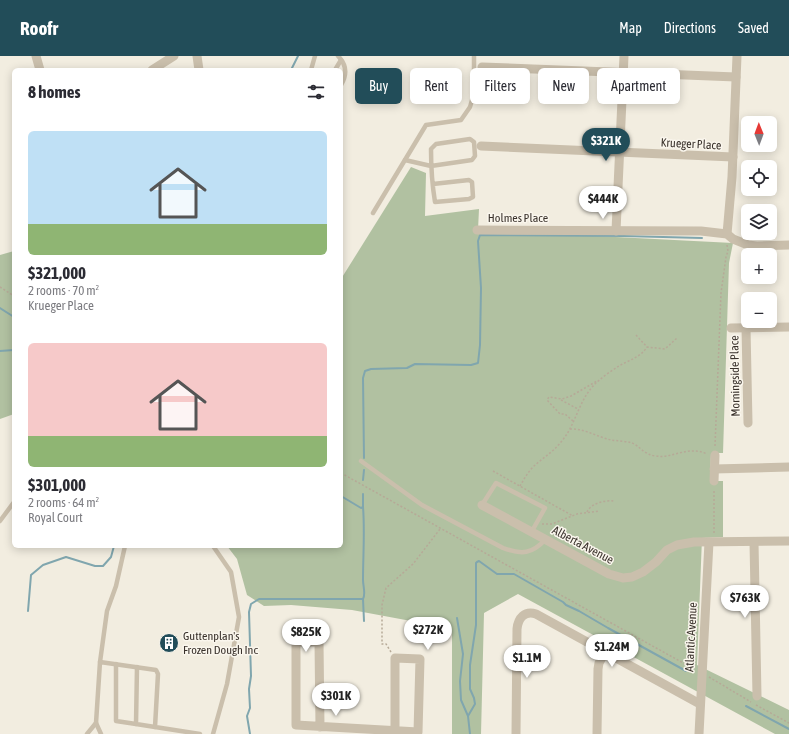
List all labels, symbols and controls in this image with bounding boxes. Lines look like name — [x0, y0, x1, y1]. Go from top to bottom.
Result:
text: Roofr — [20, 17, 58, 39]
text: Map — [619, 20, 642, 36]
text: Directions — [664, 20, 716, 36]
text: Saved — [738, 20, 769, 36]
chip: Buy — [355, 68, 402, 104]
chip: Rent — [410, 68, 462, 104]
chip: Filters — [470, 68, 530, 104]
chip: New — [538, 68, 589, 104]
chip: Apartment — [597, 68, 680, 104]
icon: filters — [305, 81, 327, 103]
text: 8 homes — [28, 82, 81, 102]
north arrow — [741, 116, 777, 152]
map controls — [741, 116, 777, 328]
pin: $321K — [578, 128, 634, 162]
text: $321K — [591, 133, 621, 148]
street label: Krueger Place — [660, 135, 722, 153]
icon: home — [142, 157, 214, 229]
button: locate — [741, 160, 777, 196]
pin: $444K — [575, 186, 631, 220]
text: $444K — [588, 191, 618, 206]
button: layers — [741, 204, 777, 240]
street label: Holmes Place — [488, 211, 548, 225]
button: + — [741, 248, 777, 284]
text: $321,000 — [28, 263, 86, 283]
text: 2 rooms · 70 m² — [28, 283, 99, 298]
button: − — [741, 292, 777, 328]
text: Krueger Place — [28, 298, 94, 313]
street label: Morningside Place — [727, 335, 743, 417]
icon: home — [142, 369, 214, 441]
text: $301,000 — [28, 475, 86, 495]
text: 2 rooms · 64 m² — [28, 495, 99, 510]
text: Royal Court — [28, 510, 83, 525]
street label: Alberta Avenue — [550, 523, 616, 567]
pin: $763K — [717, 585, 773, 619]
text: $763K — [730, 590, 760, 605]
street label: Atlantic Avenue — [682, 602, 700, 672]
pin: $272K — [400, 617, 456, 651]
pin: $825K — [278, 619, 334, 653]
text: $272K — [413, 622, 443, 637]
text: $825K — [291, 624, 321, 639]
place label: Guttenplan's Frozen Dough Inc — [183, 629, 258, 657]
building icon: Guttenplan's Frozen Dough Inc — [158, 632, 180, 654]
pin: $1.24M — [579, 634, 645, 668]
text: $1.24M — [595, 639, 629, 654]
pin: $1.1M — [499, 645, 555, 679]
text: $1.1M — [513, 650, 541, 665]
pin: $301K — [308, 683, 364, 717]
text: $301K — [321, 688, 351, 703]

